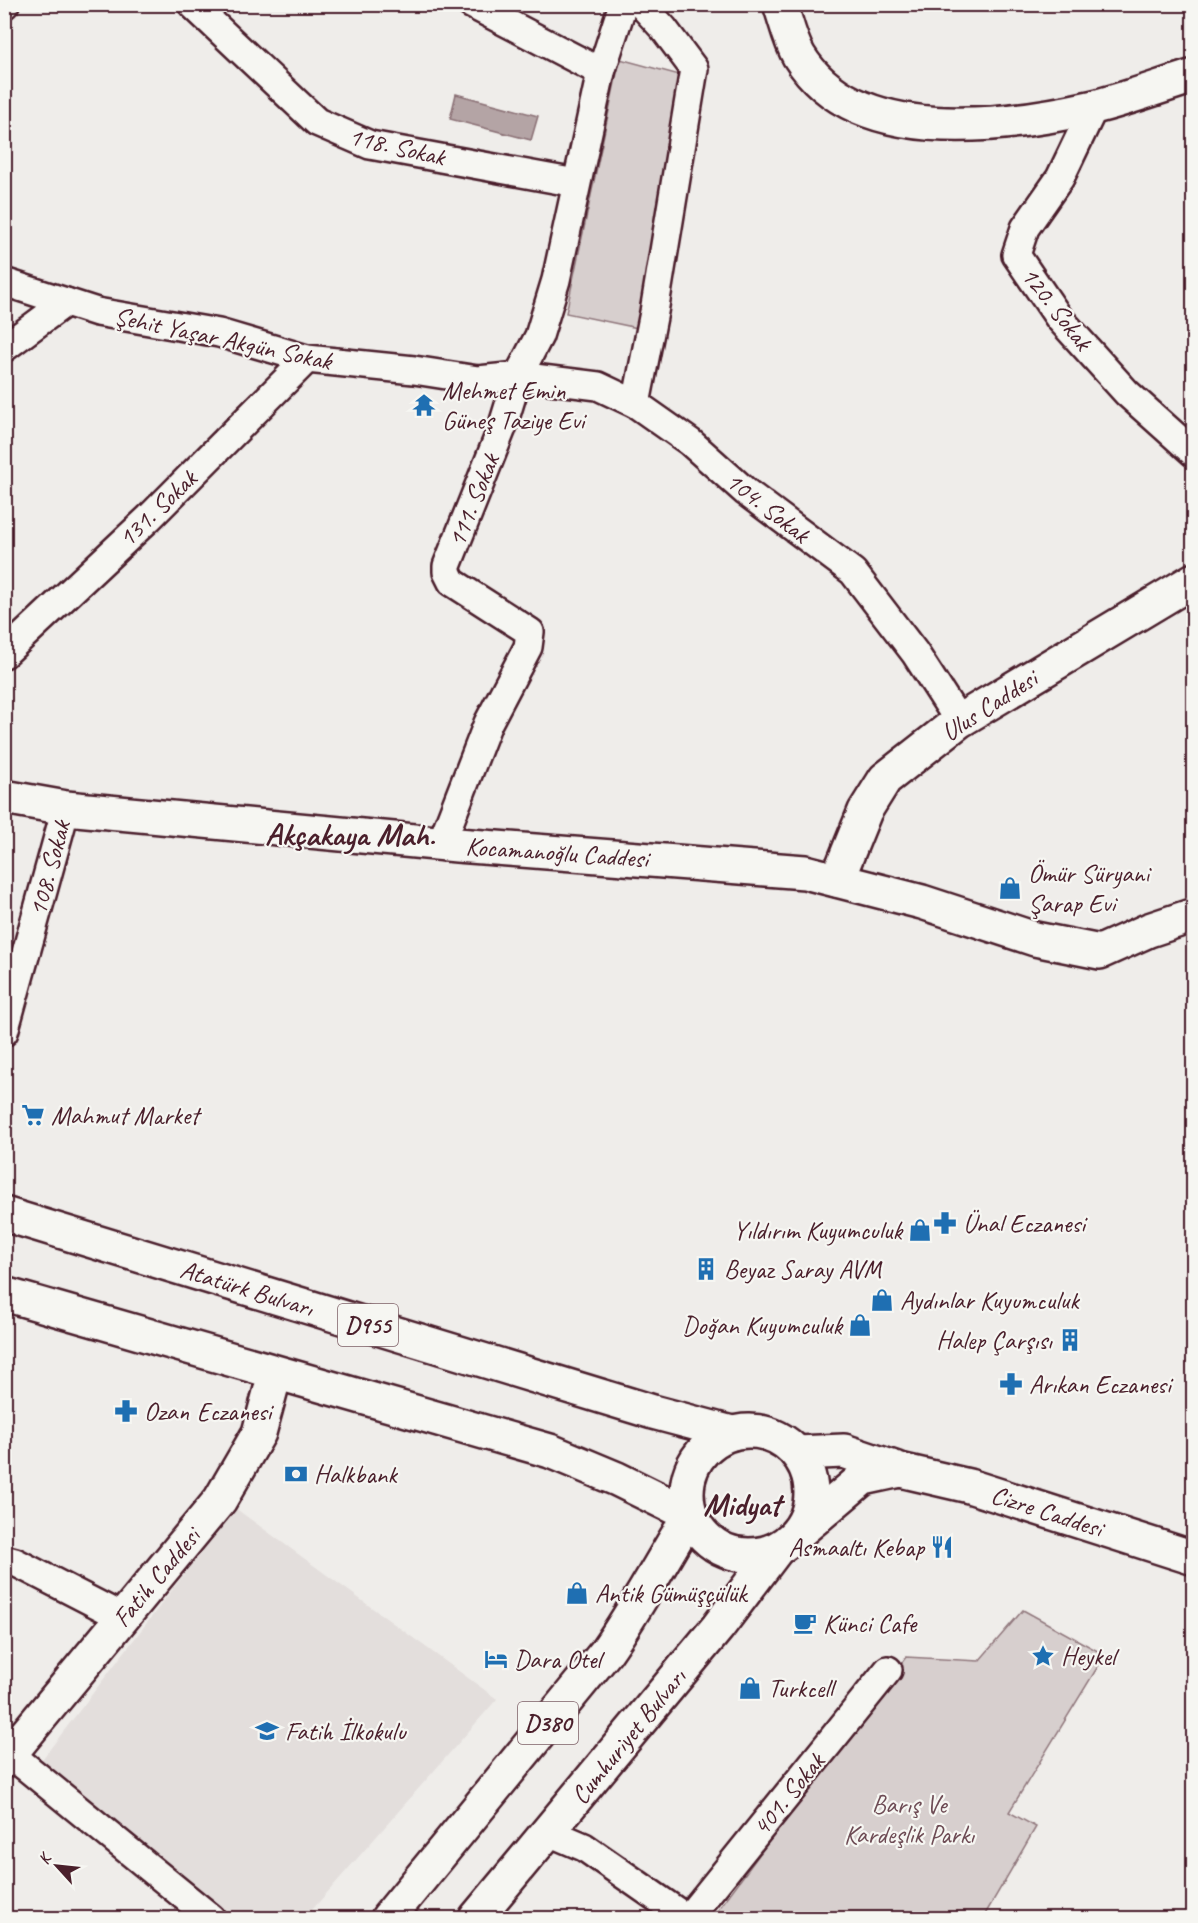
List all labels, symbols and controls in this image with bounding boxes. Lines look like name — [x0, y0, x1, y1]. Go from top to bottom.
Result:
street label: 118. Sokak — [346, 119, 450, 174]
street label: 120. Sokak — [1014, 260, 1101, 358]
street label: Şehit Yaşar Akgün Sokak — [111, 299, 337, 378]
place label: Mehmet Emin Güneş Taziye Evi — [442, 374, 588, 437]
temple icon: Mehmet Emin Güneş Taziye Evi — [411, 392, 437, 418]
street label: 111. Sokak — [440, 447, 508, 552]
street label: 131. Sokak — [111, 462, 205, 554]
street label: 104. Sokak — [719, 464, 817, 551]
street label: Ulus Caddesi — [935, 661, 1046, 749]
district label: Akçakaya Mah. — [265, 814, 436, 855]
street label: 108. Sokak — [21, 815, 78, 919]
street label: Kocamanoğlu Caddesi — [465, 830, 652, 876]
place label: Ömür Süryani Şarap Evi — [1028, 857, 1152, 920]
shop icon: Ömür Süryani Şarap Evi — [997, 875, 1023, 901]
place label: Mahmut Market — [51, 1099, 202, 1132]
supermarket icon: Mahmut Market — [20, 1102, 46, 1128]
place label: Ünal Eczanesi — [963, 1207, 1088, 1240]
pharmacy icon: Ünal Eczanesi — [932, 1210, 958, 1236]
place label: Yıldırım Kuyumculuk — [733, 1214, 904, 1247]
shop icon: Yıldırım Kuyumculuk — [907, 1217, 933, 1243]
street label: Atatürk Bulvarı — [176, 1253, 318, 1325]
place label: Beyaz Saray AVM — [724, 1253, 883, 1286]
building icon: Beyaz Saray AVM — [693, 1256, 719, 1282]
place label: Aydınlar Kuyumculuk — [900, 1284, 1080, 1317]
shop icon: Aydınlar Kuyumculuk — [869, 1287, 895, 1313]
road number: D955 — [338, 1304, 398, 1346]
place label: Doğan Kuyumculuk — [682, 1309, 845, 1342]
shop icon: Doğan Kuyumculuk — [847, 1312, 873, 1338]
place label: Halep Çarşısı — [936, 1324, 1053, 1357]
building icon: Halep Çarşısı — [1057, 1327, 1083, 1353]
place label: Arıkan Eczanesi — [1029, 1368, 1174, 1401]
pharmacy icon: Arıkan Eczanesi — [998, 1371, 1024, 1397]
place label: Ozan Eczanesi — [144, 1395, 275, 1428]
pharmacy icon: Ozan Eczanesi — [113, 1398, 139, 1424]
place label: Halkbank — [314, 1458, 398, 1491]
bank icon: Halkbank — [283, 1461, 309, 1487]
street label: Cizre Caddesi — [987, 1478, 1110, 1546]
district label: Midyat — [703, 1484, 785, 1525]
street label: Fatih Caddesi — [105, 1518, 210, 1634]
place label: Asmaaltı Kebap — [789, 1531, 926, 1564]
restaurant icon: Asmaaltı Kebap — [929, 1534, 955, 1560]
place label: Antik Gümüşçülük — [595, 1577, 749, 1610]
shop icon: Antik Gümüşçülük — [564, 1580, 590, 1606]
place label: Künci Cafe — [823, 1607, 918, 1640]
cafe icon: Künci Cafe — [792, 1610, 818, 1636]
place label: Heykel — [1061, 1640, 1120, 1673]
place label: Dara Otel — [514, 1643, 605, 1676]
place icon: Heykel — [1030, 1643, 1056, 1669]
hotel icon: Dara Otel — [483, 1646, 509, 1672]
street label: Cumhuriyet Bulvarı — [564, 1661, 694, 1811]
place label: Turkcell — [768, 1672, 838, 1705]
shop icon: Turkcell — [737, 1675, 763, 1701]
road number: D380 — [518, 1702, 578, 1744]
place label: Fatih İlkokulu — [285, 1715, 407, 1748]
school or university icon: Fatih İlkokulu — [254, 1718, 280, 1744]
street label: 401. Sokak — [745, 1745, 833, 1843]
park label: Barış Ve Kardeşlik Parkı — [844, 1788, 975, 1851]
north arrow — [27, 1836, 87, 1896]
text: K — [34, 1848, 57, 1868]

